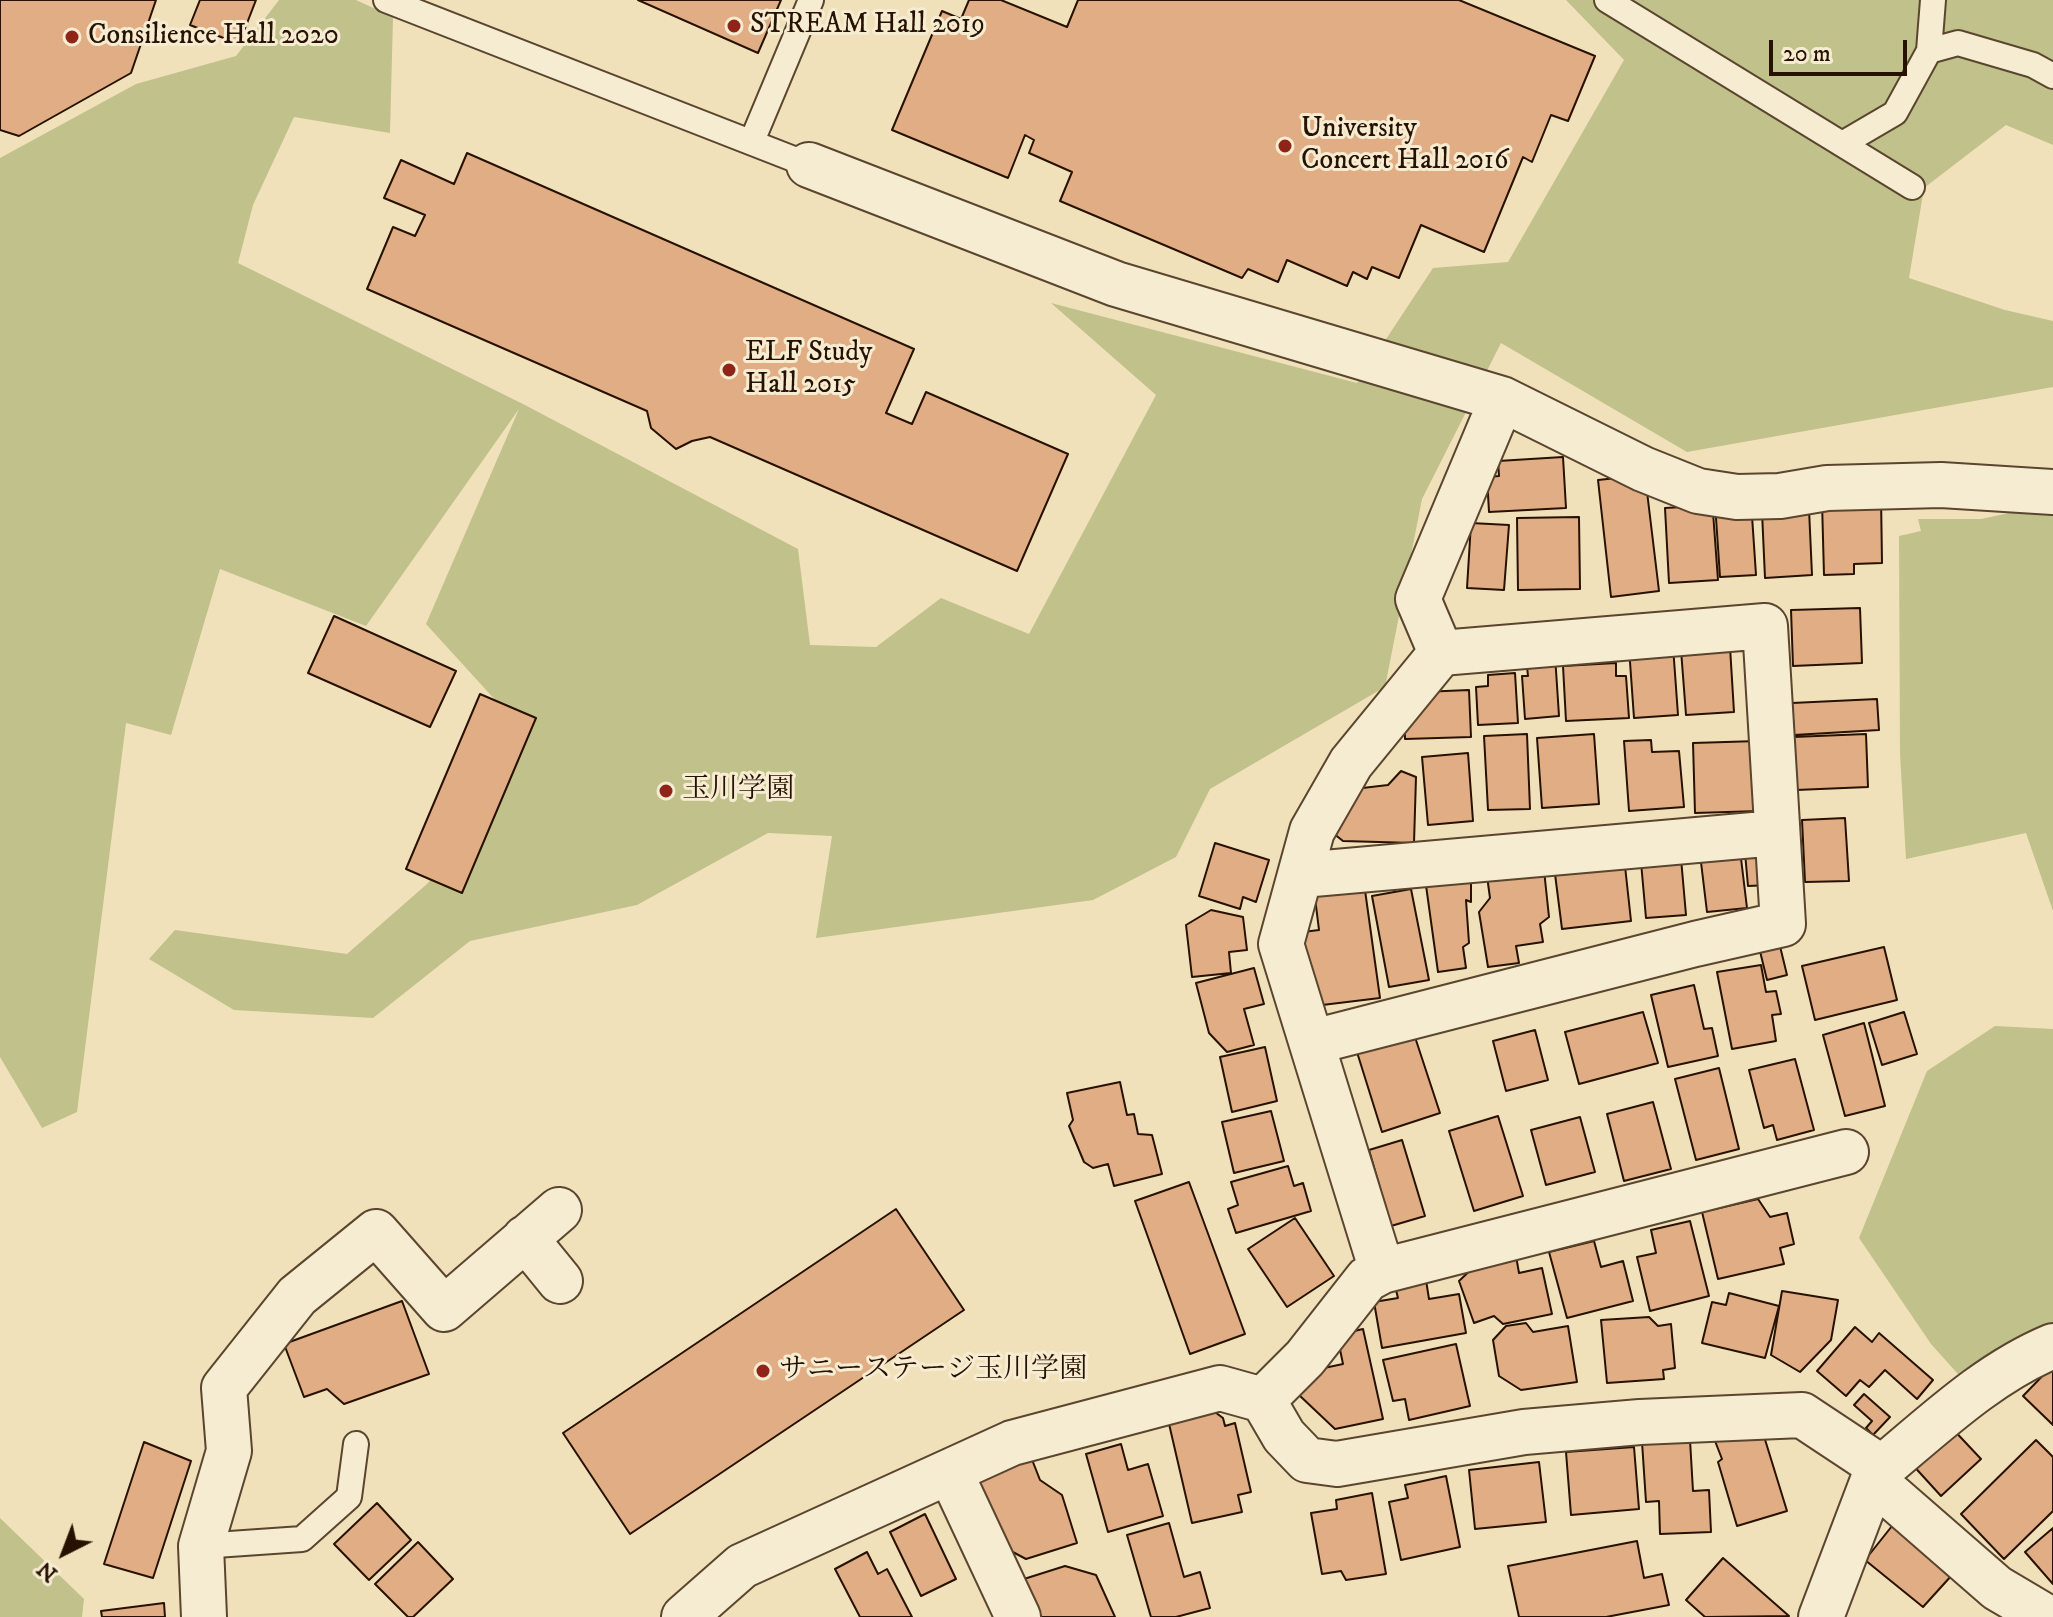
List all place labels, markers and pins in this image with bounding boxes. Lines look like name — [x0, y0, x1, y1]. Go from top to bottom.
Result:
place label: STREAM Hall 2019 — [750, 9, 985, 43]
marker: STREAM Hall 2019 — [725, 17, 743, 35]
place label: Consilience Hall 2020 — [88, 20, 339, 54]
marker: Consilience Hall 2020 — [63, 28, 81, 46]
place label: University Concert Hall 2016 — [1301, 113, 1508, 179]
marker: University Concert Hall 2016 — [1276, 137, 1294, 155]
place label: ELF Study Hall 2015 — [745, 337, 872, 403]
marker: ELF Study Hall 2015 — [720, 361, 738, 379]
place label: 玉川学園 — [682, 774, 794, 808]
marker: 玉川学園 — [657, 782, 675, 800]
place label: サニーステージ玉川学園 — [779, 1354, 1087, 1388]
marker: サニーステージ玉川学園 — [754, 1362, 772, 1380]

